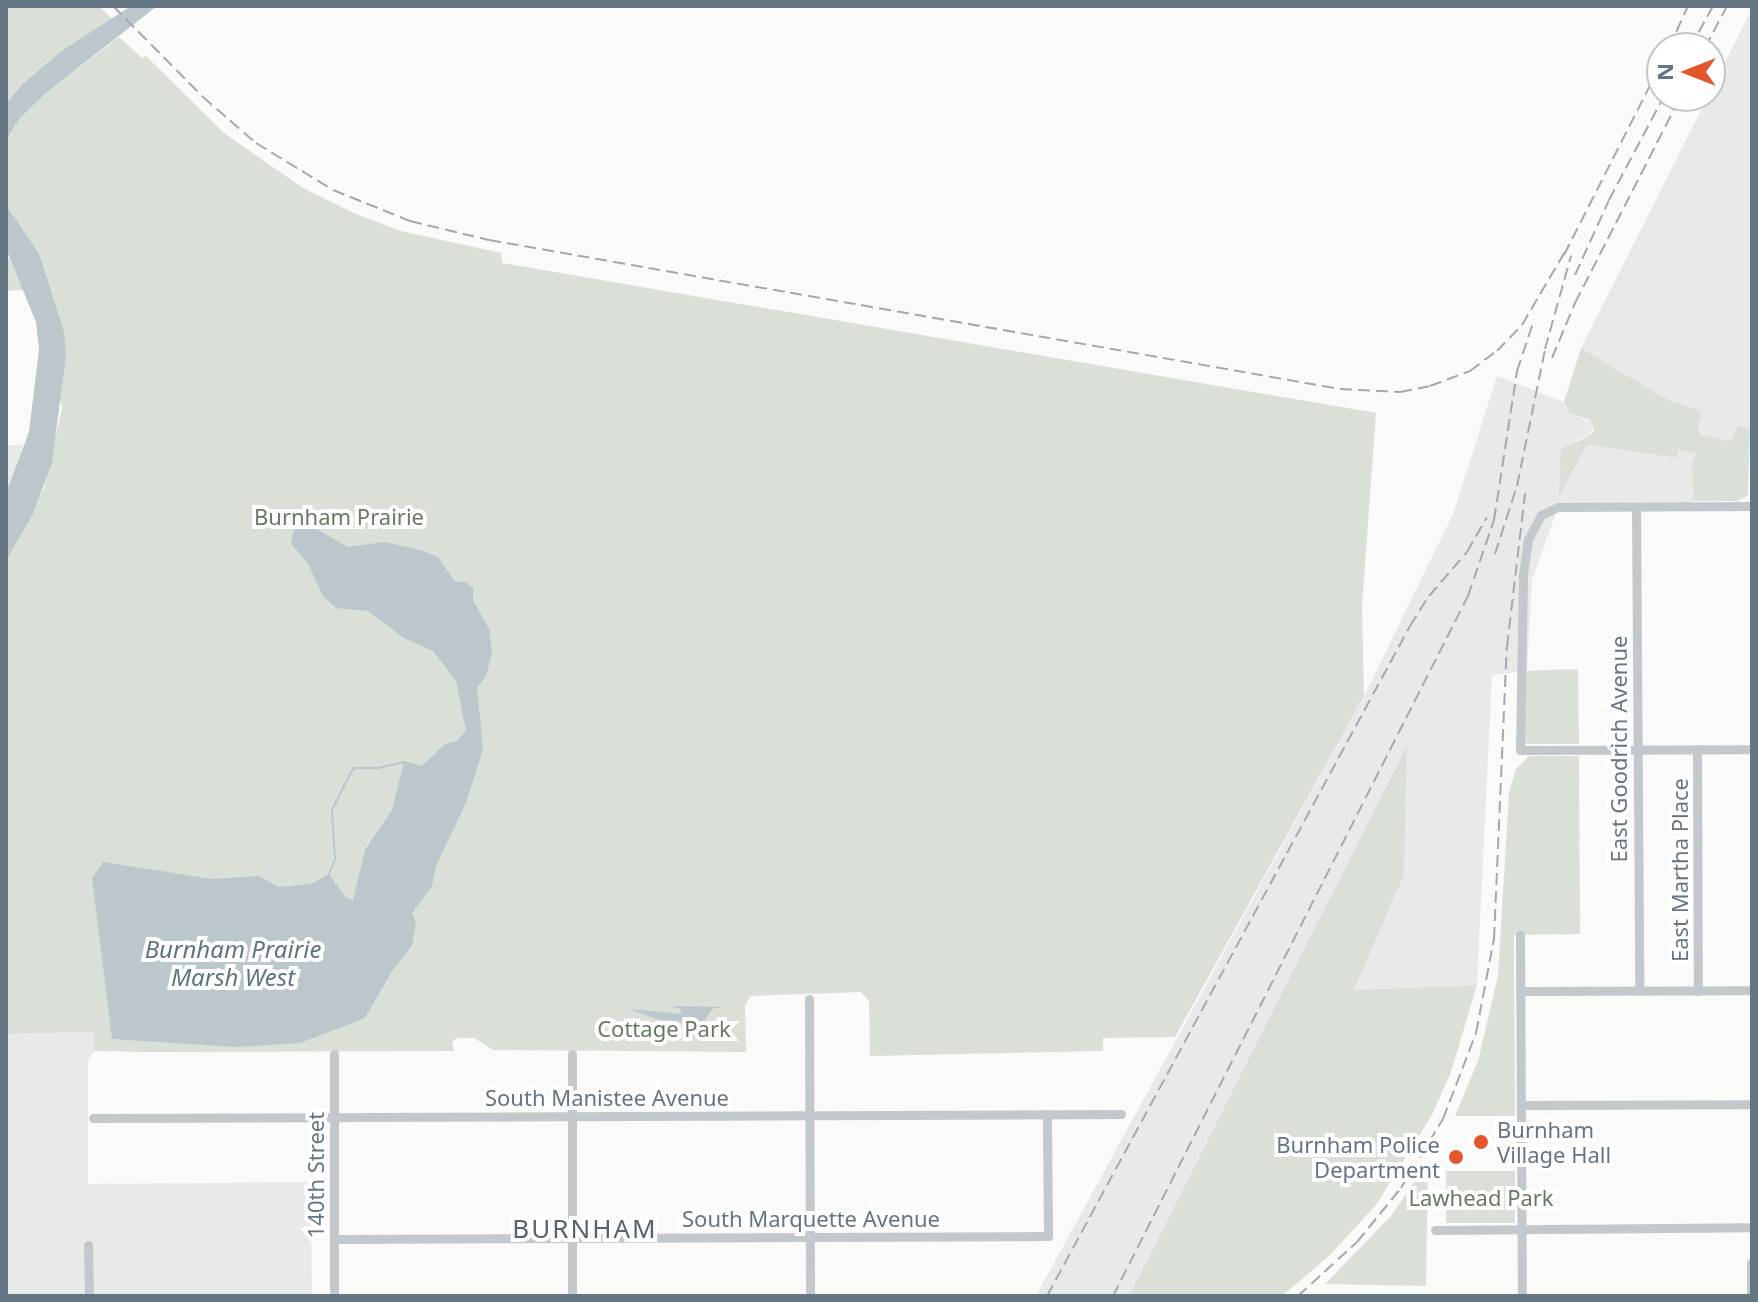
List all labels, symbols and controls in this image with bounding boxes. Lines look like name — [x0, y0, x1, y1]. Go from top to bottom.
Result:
north arrow — [1646, 32, 1726, 112]
text: N — [1649, 63, 1679, 81]
park label: Burnham Prairie — [254, 504, 424, 530]
street label: East Goodrich Avenue — [1606, 636, 1632, 862]
street label: East Martha Place — [1667, 778, 1693, 962]
water label: Burnham Prairie Marsh West — [145, 935, 321, 991]
park label: Cottage Park — [597, 1016, 731, 1042]
street label: South Manistee Avenue — [485, 1085, 729, 1111]
street label: 140th Street — [303, 1112, 329, 1238]
place label: Burnham Village Hall — [1497, 1116, 1611, 1168]
place label: Burnham Police Department — [1276, 1131, 1440, 1182]
marker: Burnham Village Hall — [1472, 1133, 1490, 1151]
marker: Burnham Police Department — [1447, 1148, 1465, 1166]
park label: Lawhead Park — [1408, 1185, 1554, 1211]
street label: South Marquette Avenue — [682, 1206, 940, 1232]
district label: BURNHAM — [512, 1213, 658, 1245]

